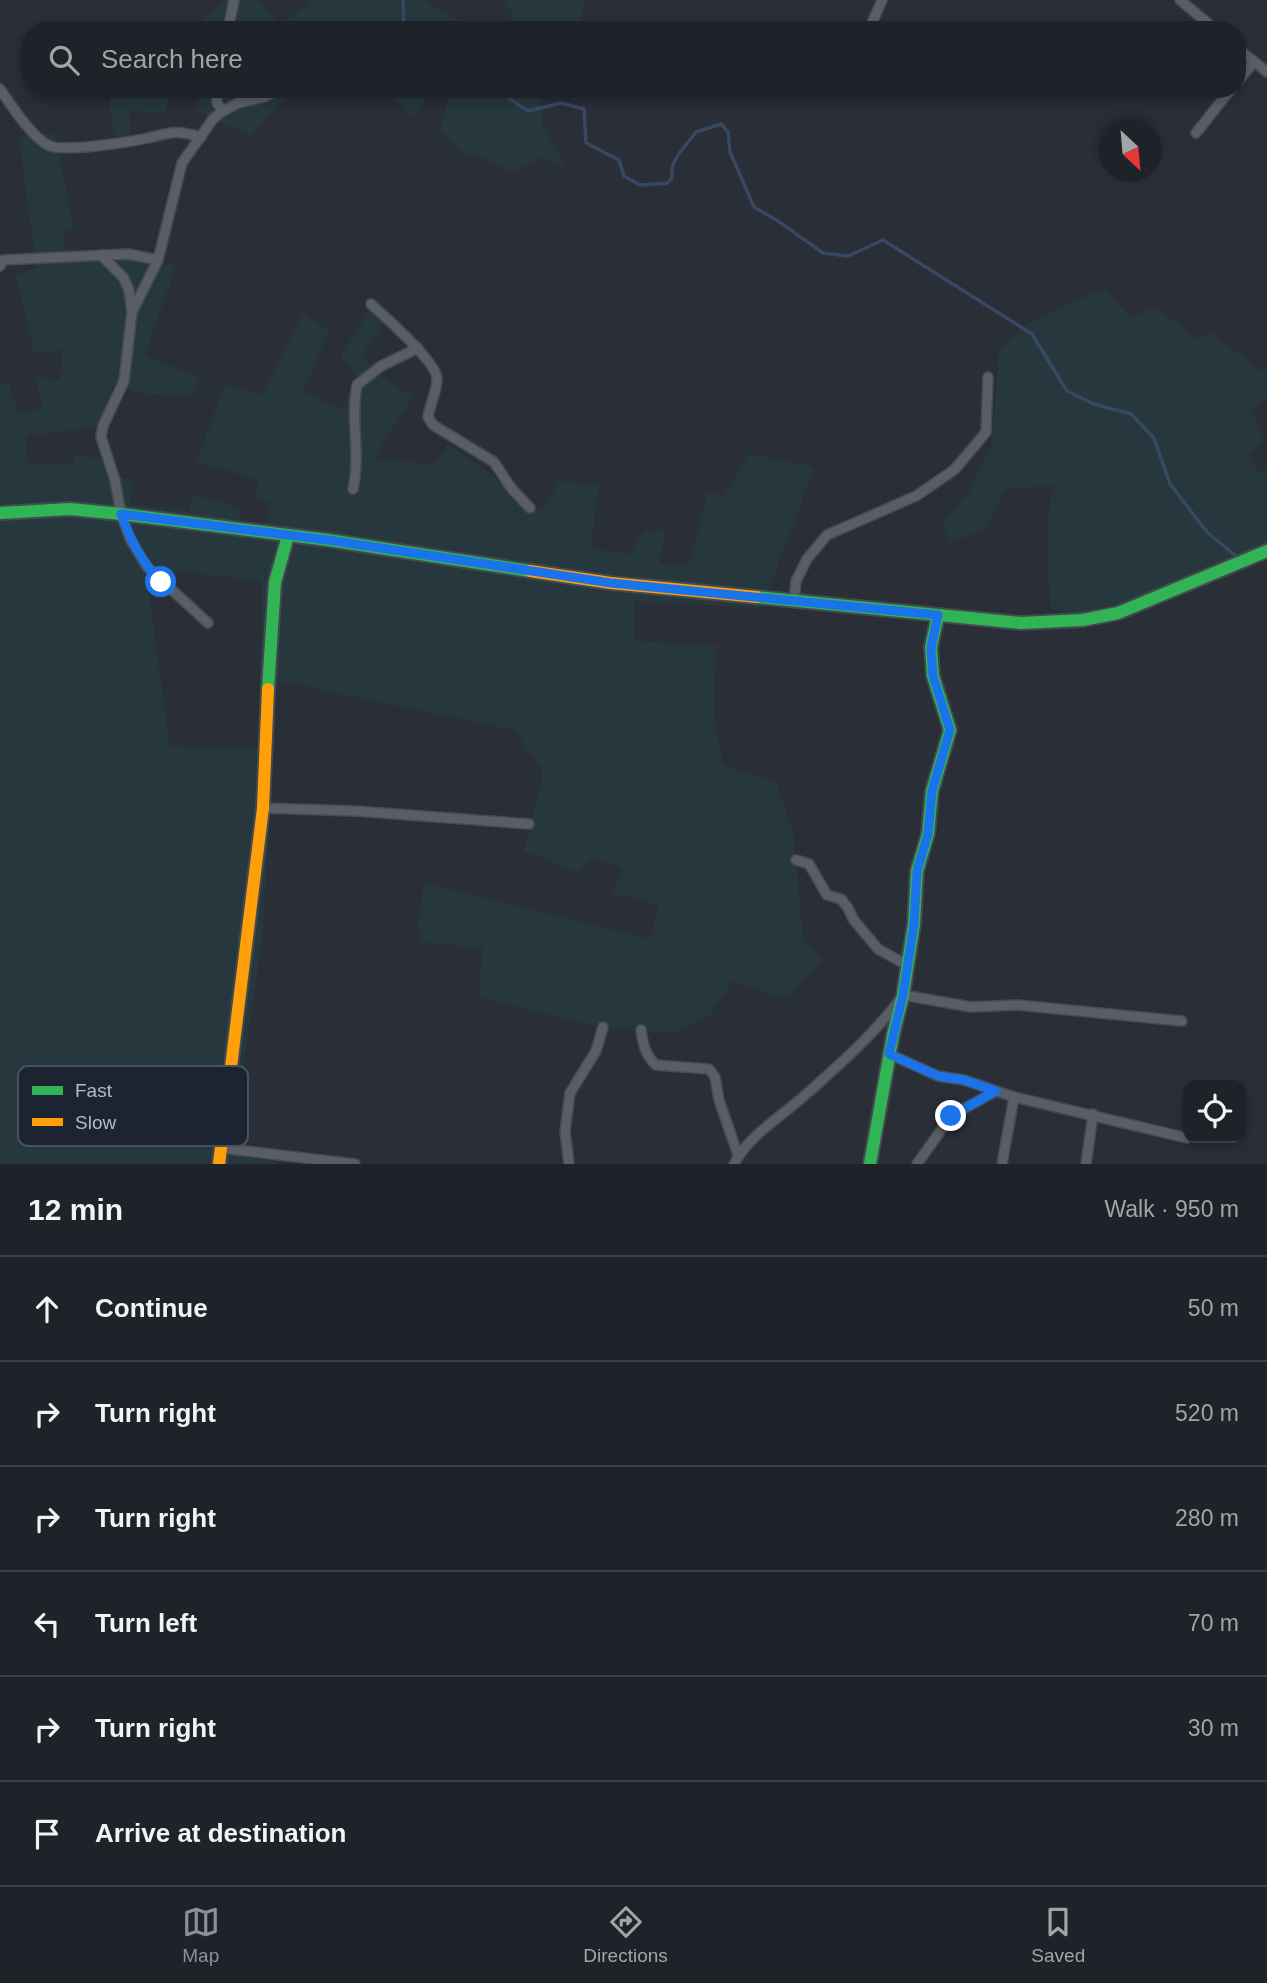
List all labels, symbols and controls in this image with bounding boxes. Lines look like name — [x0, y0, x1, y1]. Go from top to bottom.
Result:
search box — [21, 21, 1246, 98]
icon: search — [45, 41, 83, 79]
text: Search here — [101, 44, 243, 74]
north arrow — [1099, 119, 1162, 182]
route start — [145, 566, 176, 597]
legend — [18, 1066, 248, 1146]
text: Fast — [75, 1080, 113, 1101]
map controls — [1183, 1080, 1246, 1143]
button: locate — [1183, 1080, 1246, 1143]
route end — [935, 1100, 966, 1131]
text: Slow — [75, 1112, 116, 1133]
text: 12 min — [28, 1193, 123, 1226]
text: Walk · 950 m — [1104, 1196, 1239, 1222]
icon: ahead — [28, 1290, 66, 1328]
text: Continue — [95, 1293, 208, 1323]
text: 50 m — [1188, 1295, 1239, 1321]
icon: right — [28, 1395, 66, 1433]
text: Turn right — [95, 1398, 216, 1428]
text: 520 m — [1175, 1400, 1239, 1426]
icon: right — [28, 1500, 66, 1538]
text: Turn right — [95, 1503, 216, 1533]
text: 280 m — [1175, 1505, 1239, 1531]
icon: left — [28, 1605, 66, 1643]
text: Turn left — [95, 1608, 197, 1638]
text: 70 m — [1188, 1610, 1239, 1636]
icon: right — [28, 1710, 66, 1748]
text: Turn right — [95, 1713, 216, 1743]
text: 30 m — [1188, 1715, 1239, 1741]
icon: arrive — [28, 1815, 66, 1853]
text: Arrive at destination — [95, 1818, 346, 1848]
tab: Map — [182, 1903, 220, 1967]
tab: Directions — [583, 1903, 668, 1967]
tab: Saved — [1031, 1903, 1085, 1967]

